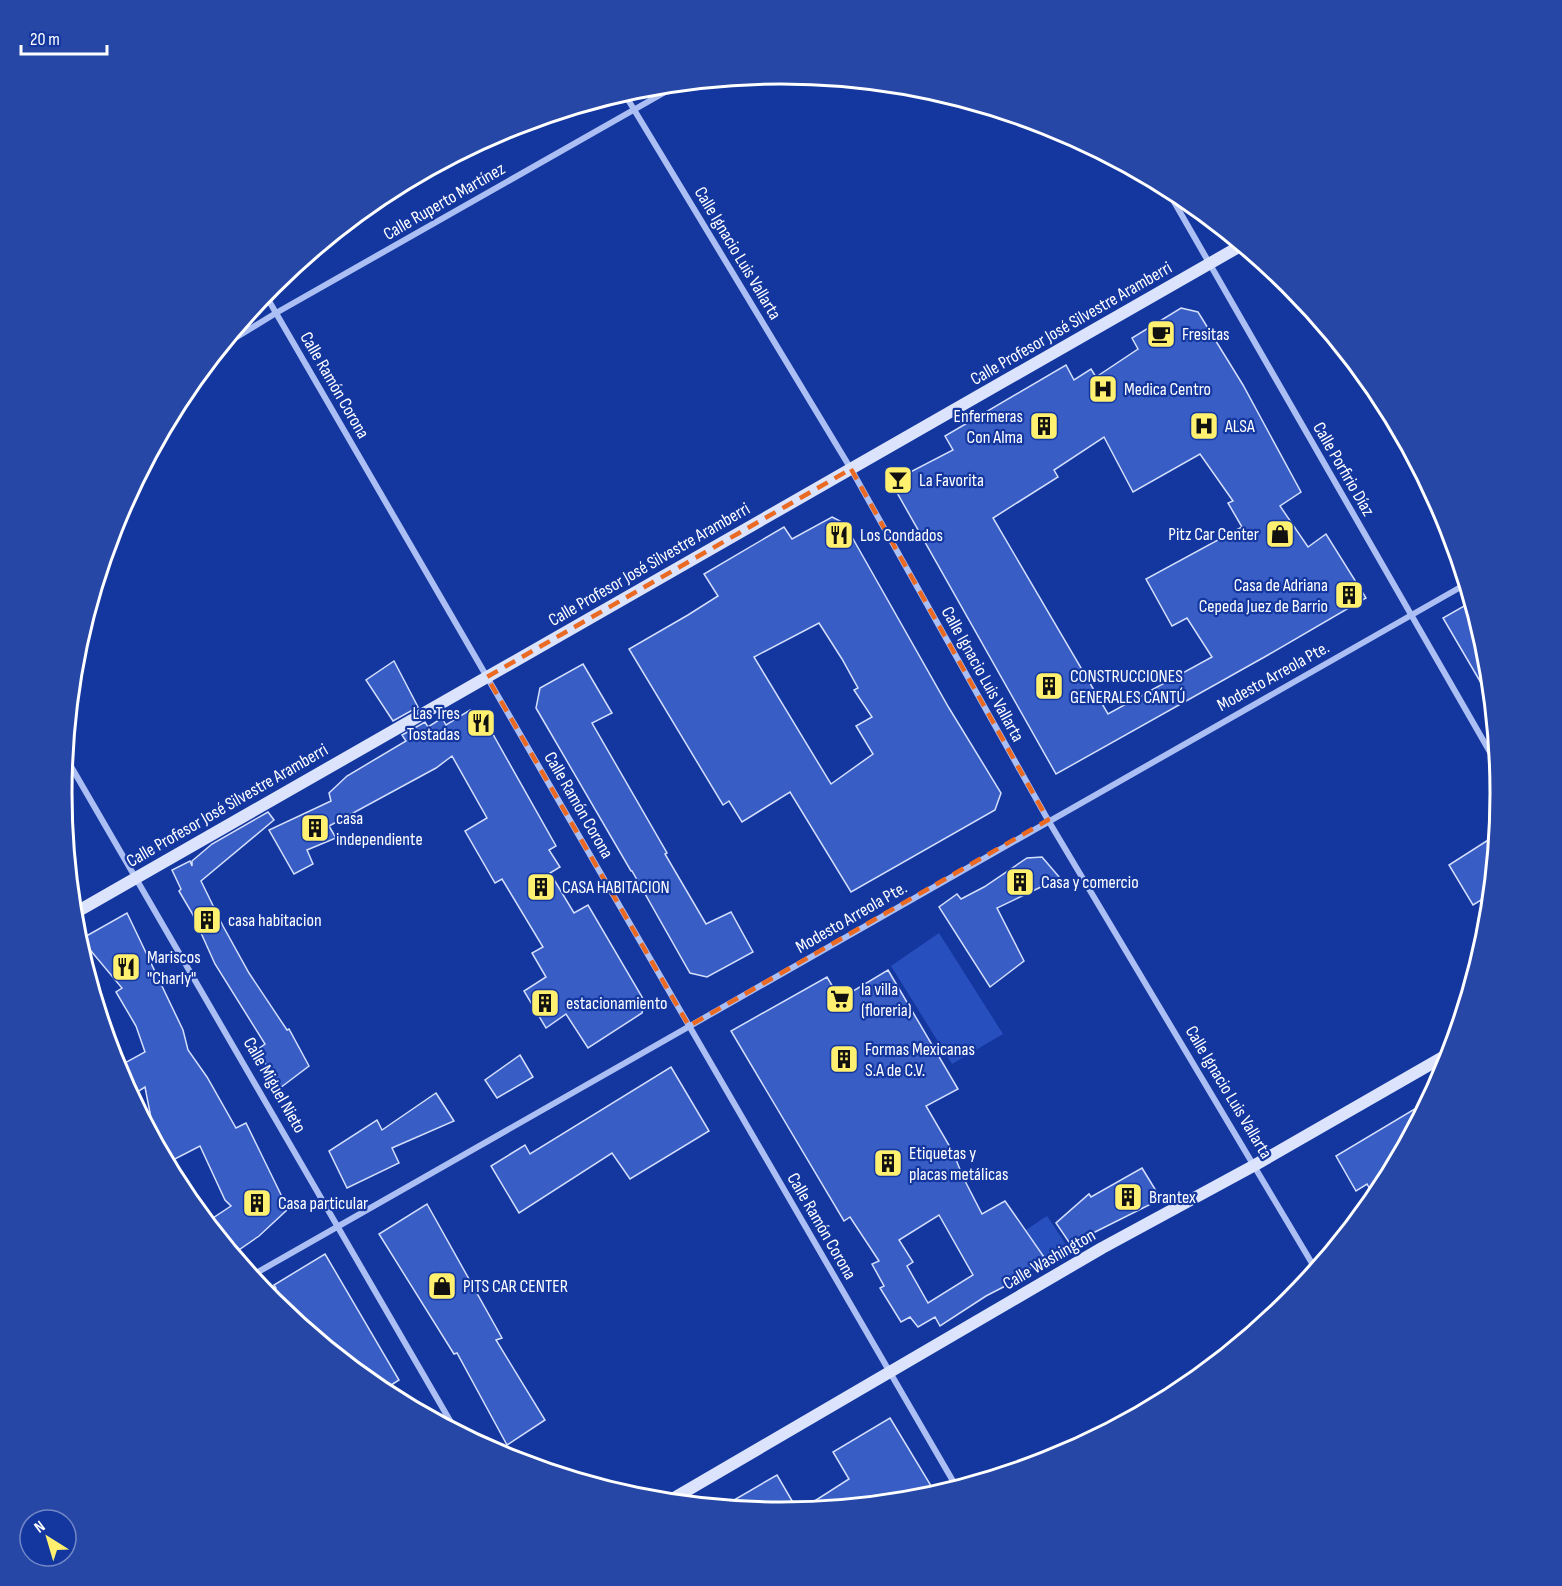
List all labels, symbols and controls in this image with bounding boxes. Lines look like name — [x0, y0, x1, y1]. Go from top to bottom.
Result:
scale bar — [21, 18, 106, 56]
text: 20 m — [30, 29, 60, 50]
street label: Calle Ruperto Martínez — [380, 158, 509, 245]
street label: Calle Ignacio Luis Vallarta — [690, 183, 786, 323]
street label: Calle Profesor José Silvestre Aramberri — [967, 257, 1176, 390]
cafe icon: Fresitas — [1145, 318, 1177, 350]
place label: Fresitas — [1182, 324, 1230, 345]
street label: Calle Ramón Corona — [296, 328, 374, 442]
hospital icon: Medica Centro — [1087, 373, 1119, 405]
place label: Medica Centro — [1124, 379, 1211, 400]
place label: Enfermeras Con Alma — [954, 406, 1023, 448]
building icon: Enfermeras Con Alma — [1028, 410, 1060, 442]
hospital icon: ALSA — [1188, 410, 1220, 442]
place label: ALSA — [1224, 416, 1255, 437]
street label: Calle Porfirio Díaz — [1308, 419, 1379, 520]
bar icon: La Favorita — [882, 464, 914, 496]
place label: La Favorita — [919, 470, 984, 491]
street label: Calle Profesor José Silvestre Aramberri — [545, 498, 754, 631]
shop icon: Pitz Car Center — [1264, 518, 1296, 550]
restaurant icon: Los Condados — [823, 519, 855, 551]
place label: Pitz Car Center — [1168, 524, 1259, 545]
place label: Los Condados — [860, 525, 943, 546]
place label: Casa de Adriana Cepeda Juez de Barrio — [1199, 575, 1328, 617]
building icon: Casa de Adriana Cepeda Juez de Barrio — [1333, 579, 1365, 611]
street label: Calle Ignacio Luis Vallarta — [937, 603, 1028, 745]
street label: Modesto Arreola Pte. — [1214, 637, 1333, 716]
place label: CONSTRUCCIONES GENERALES CANTÚ — [1070, 666, 1185, 708]
building icon: CONSTRUCCIONES GENERALES CANTÚ — [1033, 670, 1065, 702]
place label: Las Tres Tostadas — [407, 703, 460, 745]
restaurant icon: Las Tres Tostadas — [465, 707, 497, 739]
street label: Calle Profesor José Silvestre Aramberri — [123, 739, 332, 872]
street label: Calle Ramón Corona — [540, 748, 618, 862]
place label: casa independiente — [336, 808, 423, 850]
building icon: casa independiente — [299, 812, 331, 844]
building icon: Casa y comercio — [1004, 866, 1036, 898]
building icon: CASA HABITACION — [525, 871, 557, 903]
place label: Casa y comercio — [1041, 872, 1139, 893]
place label: CASA HABITACION — [562, 877, 670, 898]
street label: Modesto Arreola Pte. — [792, 877, 911, 958]
building icon: casa habitacion — [191, 904, 223, 936]
place label: casa habitacion — [228, 910, 322, 931]
place label: Mariscos "Charly" — [147, 947, 201, 989]
restaurant icon: Mariscos "Charly" — [110, 951, 142, 983]
place label: la villa (floreria) — [861, 979, 912, 1021]
supermarket icon: la villa (floreria) — [824, 983, 856, 1015]
building icon: estacionamiento — [529, 987, 561, 1019]
place label: estacionamiento — [566, 993, 667, 1014]
street label: Calle Ignacio Luis Vallarta — [1181, 1022, 1277, 1162]
street label: Calle Miguel Nieto — [239, 1034, 310, 1137]
place label: Formas Mexicanas S.A de C.V. — [865, 1039, 975, 1081]
building icon: Formas Mexicanas S.A de C.V. — [828, 1043, 860, 1075]
place label: Etiquetas y placas metálicas — [909, 1143, 1008, 1185]
building icon: Etiquetas y placas metálicas — [872, 1147, 904, 1179]
street label: Calle Ramón Corona — [783, 1169, 861, 1283]
building icon: Brantex — [1112, 1181, 1144, 1213]
building icon: Casa particular — [241, 1187, 273, 1219]
place label: Brantex — [1149, 1187, 1196, 1208]
place label: Casa particular — [278, 1193, 368, 1214]
street label: Calle Washington — [999, 1225, 1099, 1294]
shop icon: PITS CAR CENTER — [426, 1270, 458, 1302]
place label: PITS CAR CENTER — [463, 1276, 568, 1297]
north arrow — [18, 1508, 78, 1568]
text: N — [31, 1517, 49, 1537]

